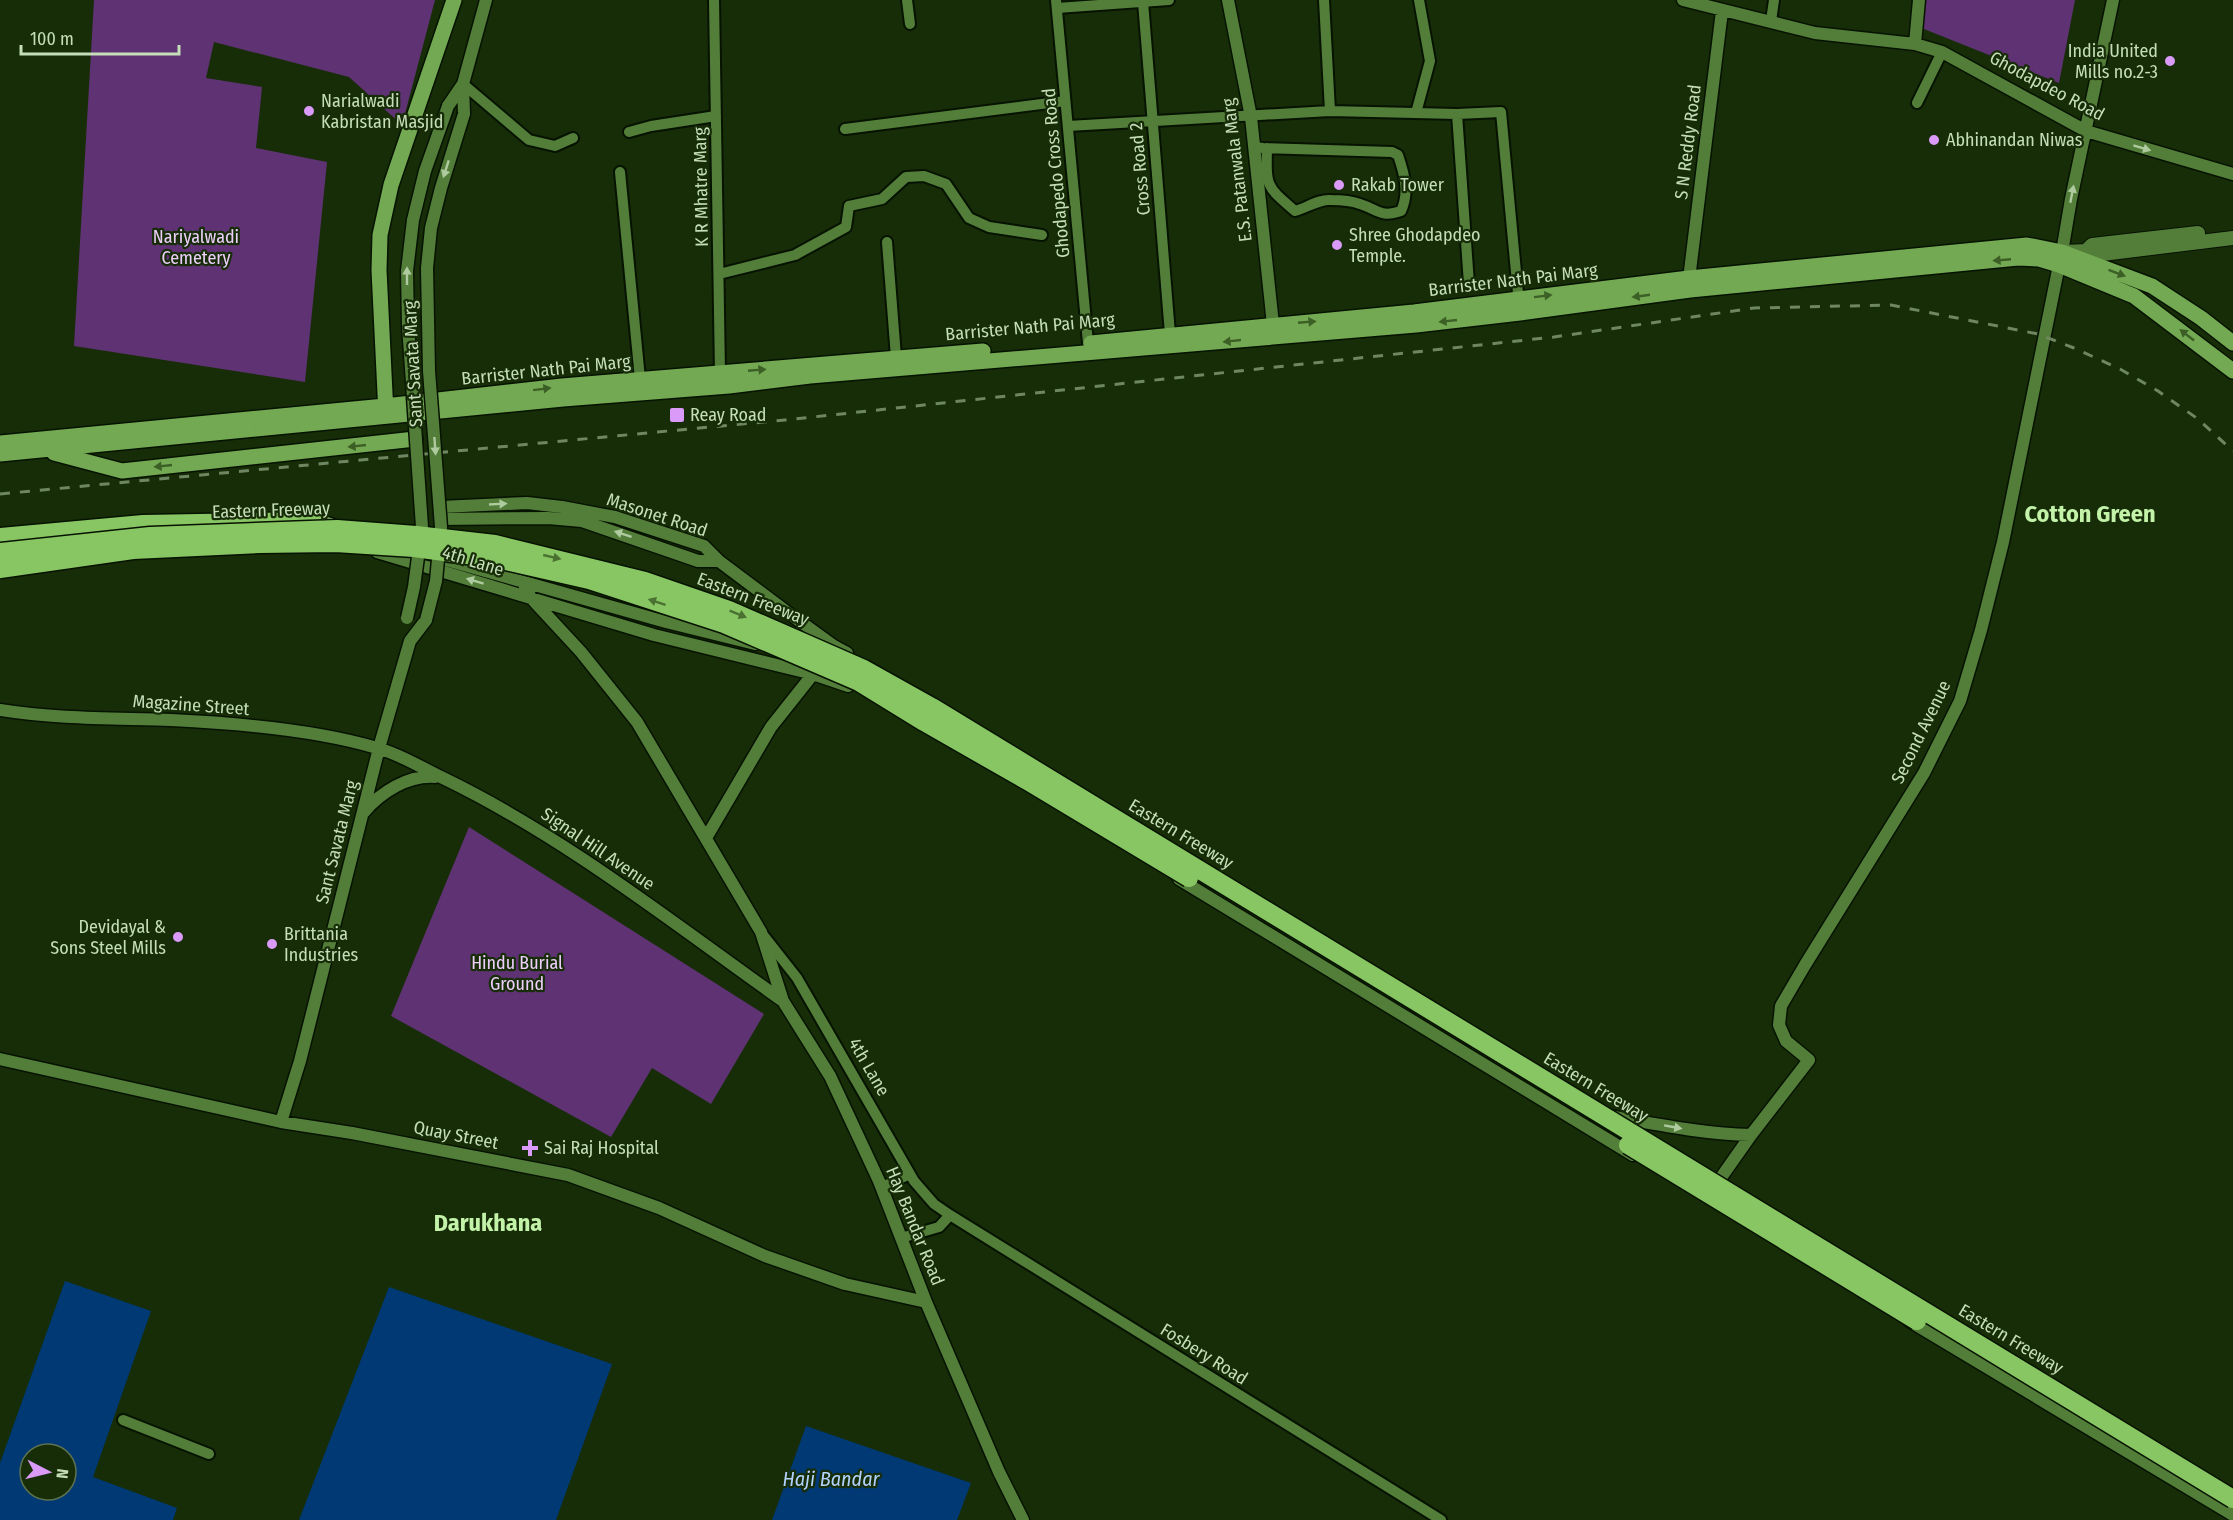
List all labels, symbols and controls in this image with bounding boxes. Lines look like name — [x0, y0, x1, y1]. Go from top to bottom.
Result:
scale bar — [21, 18, 178, 56]
text: 100 m — [30, 28, 74, 50]
place label: India United Mills no.2-3 — [2068, 40, 2158, 83]
street label: Ghodapdeo Road — [1986, 47, 2108, 125]
marker: India United Mills no.2-3 — [2163, 54, 2177, 68]
street label: S N Reddy Road — [1670, 83, 1706, 201]
street label: Ghodapedo Cross Road — [1038, 87, 1074, 259]
place label: Narialwadi Kabristan Masjid — [321, 90, 444, 133]
street label: E.S. Patanwala Marg — [1217, 96, 1257, 243]
marker: Narialwadi Kabristan Masjid — [302, 104, 316, 118]
street label: Cross Road 2 — [1125, 122, 1155, 216]
street label: K R Mhatre Marg — [689, 126, 713, 247]
place label: Abhinandan Niwas — [1946, 129, 2083, 151]
marker: Abhinandan Niwas — [1927, 133, 1941, 147]
one-way arrow — [2133, 143, 2151, 153]
one-way arrow — [441, 160, 451, 178]
place label: Rakab Tower — [1351, 174, 1445, 196]
marker: Rakab Tower — [1332, 178, 1346, 192]
one-way arrow — [2068, 185, 2077, 204]
place label: Shree Ghodapdeo Temple. — [1349, 224, 1481, 267]
park label: Nariyalwadi Cemetery — [153, 226, 239, 269]
marker: Shree Ghodapdeo Temple. — [1330, 238, 1344, 252]
one-way arrow — [1992, 255, 2011, 265]
street label: Barrister Nath Pai Marg — [1427, 259, 1599, 301]
one-way arrow — [402, 267, 412, 286]
one-way arrow — [2108, 268, 2126, 278]
one-way arrow — [1533, 291, 1552, 300]
one-way arrow — [1631, 292, 1650, 301]
street label: Sant Savata Marg — [399, 300, 427, 428]
street label: Barrister Nath Pai Marg — [944, 309, 1116, 345]
one-way arrow — [1438, 316, 1457, 326]
one-way arrow — [1298, 317, 1317, 327]
one-way arrow — [2179, 329, 2195, 342]
one-way arrow — [1223, 336, 1242, 346]
street label: Barrister Nath Pai Marg — [460, 350, 632, 390]
one-way arrow — [748, 365, 767, 375]
one-way arrow — [533, 384, 552, 393]
place label: Reay Road — [690, 404, 766, 426]
marker: Reay Road — [668, 406, 686, 424]
one-way arrow — [430, 436, 440, 455]
one-way arrow — [348, 441, 367, 451]
one-way arrow — [154, 461, 173, 471]
street label: Masonet Road — [604, 488, 710, 542]
street label: Eastern Freeway — [212, 497, 330, 523]
one-way arrow — [489, 500, 508, 509]
district label: Cotton Green — [2025, 500, 2155, 528]
one-way arrow — [614, 529, 632, 539]
street label: 4th Lane — [439, 541, 507, 581]
one-way arrow — [542, 552, 561, 562]
street label: Eastern Freeway — [694, 568, 812, 630]
one-way arrow — [466, 576, 484, 585]
one-way arrow — [648, 597, 666, 606]
one-way arrow — [729, 610, 747, 619]
street label: Second Avenue — [1887, 677, 1956, 787]
street label: Magazine Street — [132, 690, 250, 720]
street label: Sant Savata Marg — [311, 778, 363, 906]
street label: Eastern Freeway — [1125, 794, 1237, 874]
street label: Signal Hill Avenue — [537, 803, 659, 895]
place label: Devidayal & Sons Steel Mills — [50, 916, 166, 959]
place label: Brittania Industries — [284, 923, 359, 966]
marker: Devidayal & Sons Steel Mills — [171, 930, 185, 944]
marker: Brittania Industries — [265, 937, 279, 951]
park label: Hindu Burial Ground — [471, 952, 563, 995]
street label: 4th Lane — [844, 1034, 894, 1100]
street label: Eastern Freeway — [1540, 1047, 1652, 1127]
street label: Quay Street — [412, 1116, 500, 1154]
one-way arrow — [1664, 1123, 1683, 1132]
place label: Sai Raj Hospital — [544, 1137, 659, 1159]
marker: Sai Raj Hospital — [521, 1139, 539, 1157]
street label: Hay Bandar Road — [881, 1163, 949, 1289]
district label: Darukhana — [434, 1209, 542, 1237]
street label: Eastern Freeway — [1955, 1299, 2067, 1379]
street label: Fosbery Road — [1156, 1319, 1252, 1389]
north arrow — [18, 1442, 78, 1502]
water label: Haji Bandar — [783, 1467, 881, 1491]
text: N — [52, 1468, 72, 1480]

